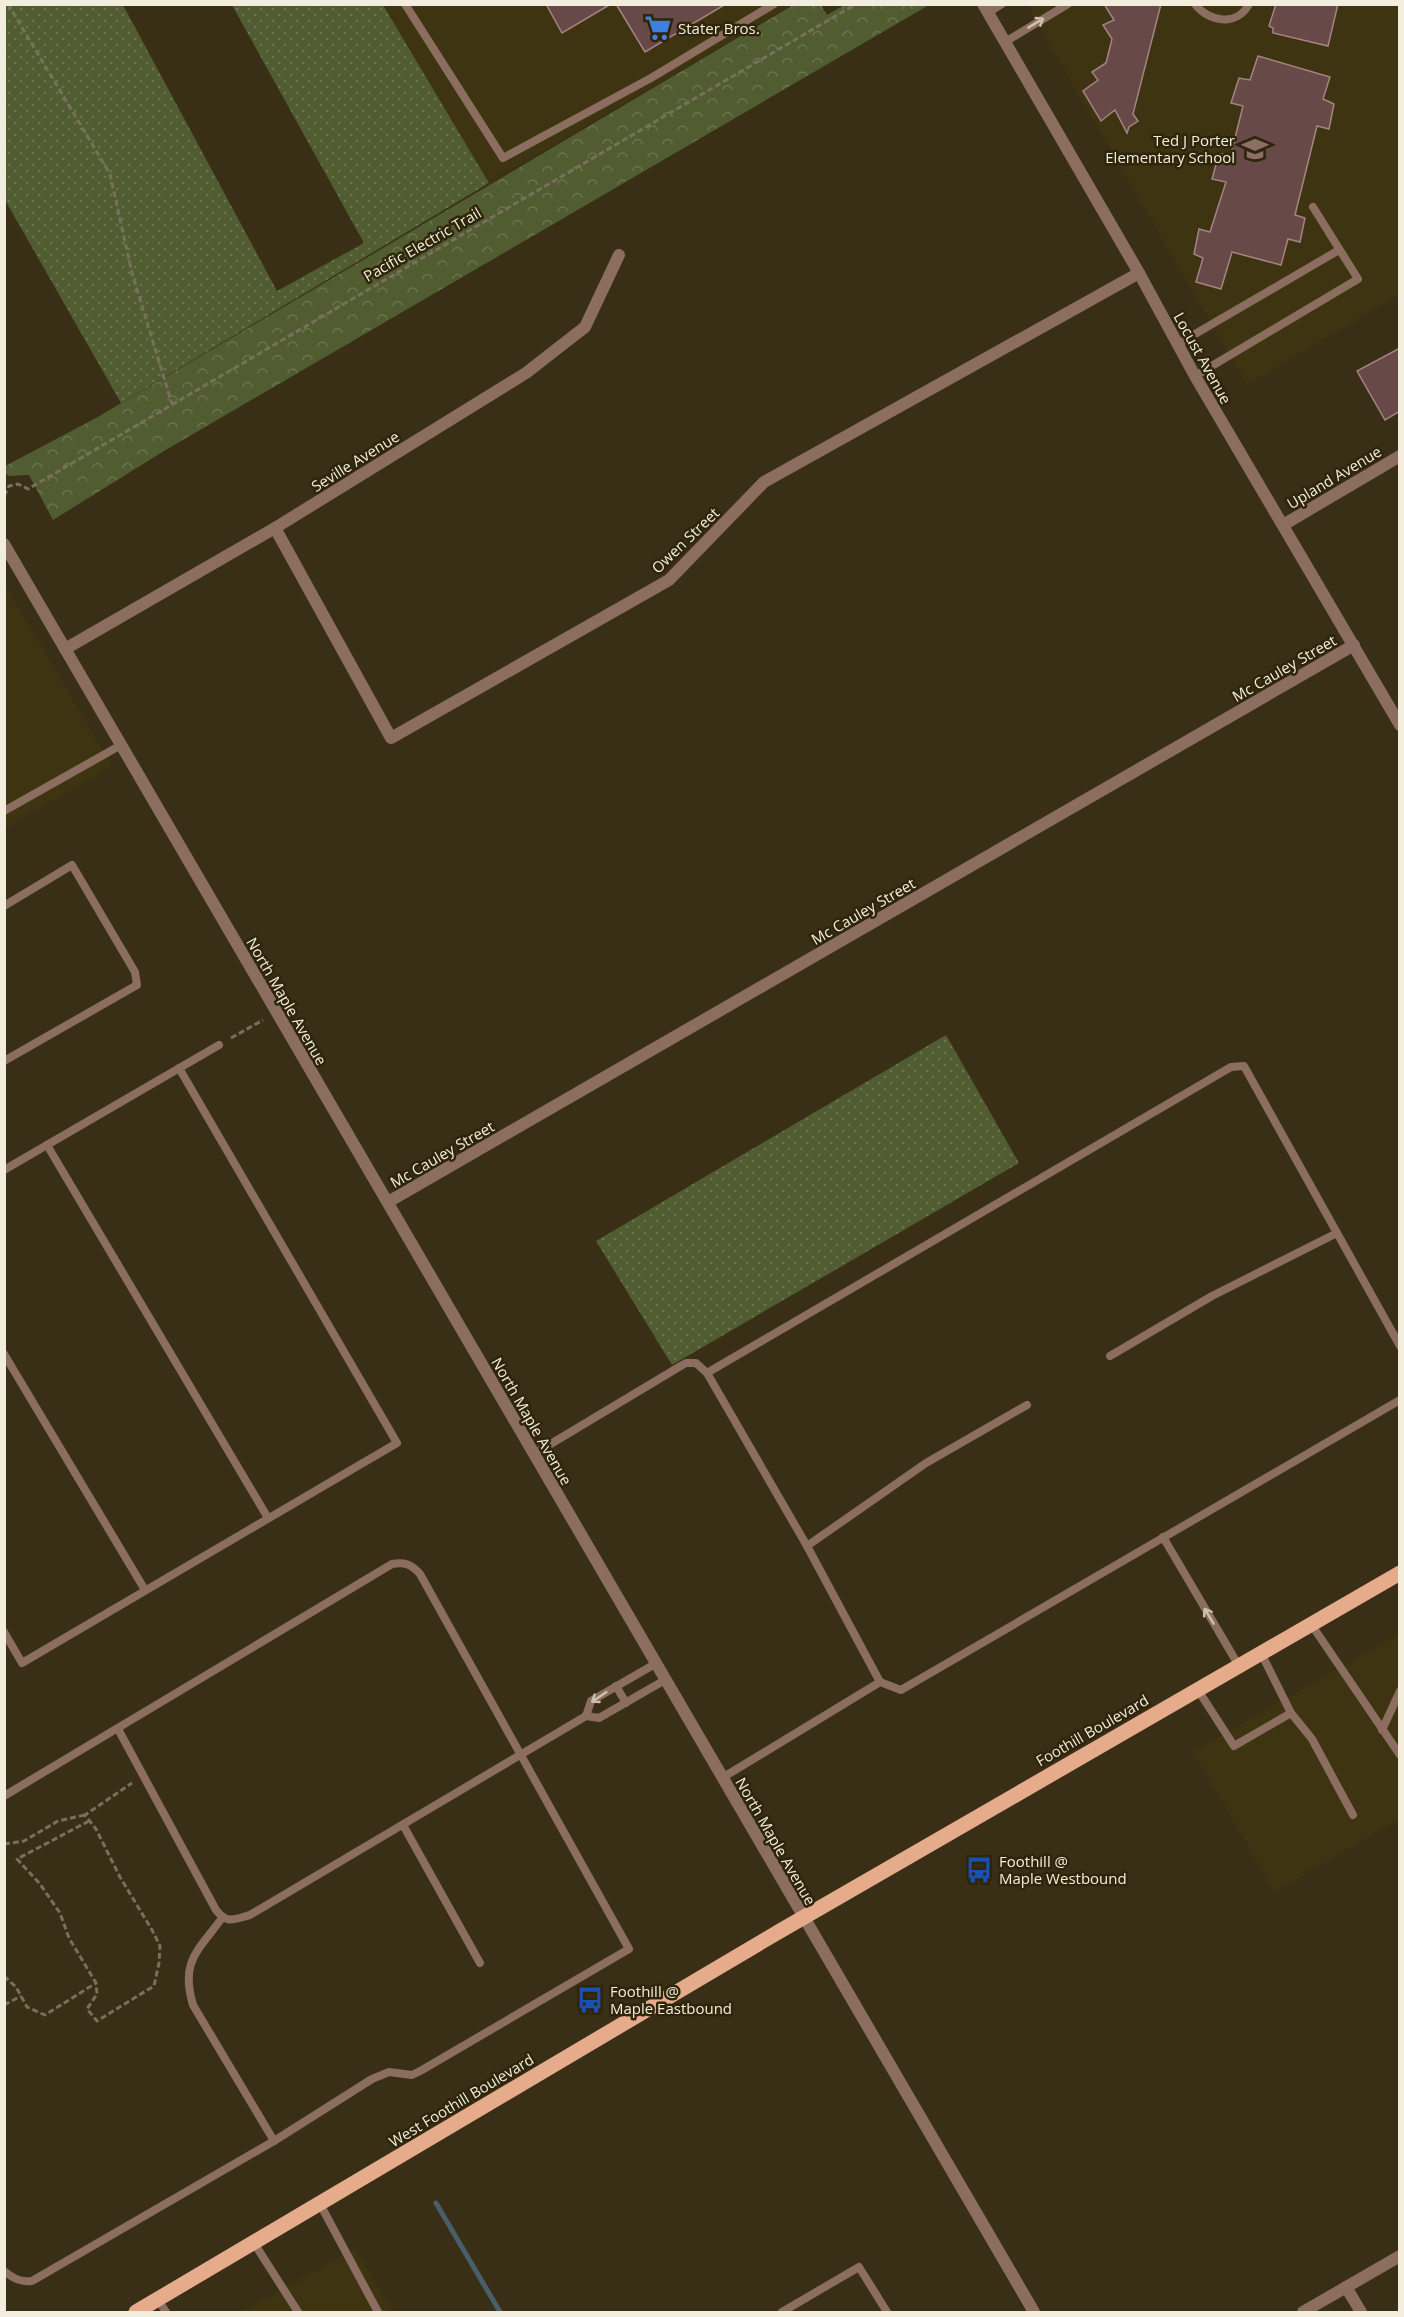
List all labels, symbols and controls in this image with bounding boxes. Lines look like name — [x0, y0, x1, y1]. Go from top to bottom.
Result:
supermarket icon: Stater Bros. — [643, 13, 673, 43]
one-way arrow — [1027, 17, 1044, 29]
place label: Stater Bros. — [678, 18, 760, 38]
place label: Ted J Porter Elementary School — [1105, 130, 1235, 167]
school or university icon: Ted J Porter Elementary School — [1240, 134, 1270, 164]
street label: Pacific Electric Trail — [360, 202, 484, 286]
street label: Locust Avenue — [1170, 309, 1236, 407]
street label: Seville Avenue — [307, 426, 403, 496]
street label: Upland Avenue — [1283, 441, 1385, 513]
street label: Owen Street — [647, 503, 723, 577]
street label: Mc Cauley Street — [1228, 630, 1340, 706]
street label: Mc Cauley Street — [807, 873, 919, 949]
street label: North Maple Avenue — [242, 934, 332, 1068]
street label: Mc Cauley Street — [386, 1116, 498, 1192]
street label: North Maple Avenue — [487, 1354, 577, 1488]
one-way arrow — [1202, 1608, 1214, 1625]
street label: Foothill Boulevard — [1032, 1690, 1152, 1770]
one-way arrow — [590, 1691, 607, 1704]
street label: North Maple Avenue — [731, 1774, 821, 1908]
place label: Foothill @ Maple Westbound — [999, 1851, 1127, 1888]
bus stop icon: Foothill @ Maple Westbound — [964, 1855, 994, 1885]
place label: Foothill @ Maple Eastbound — [610, 1981, 732, 2018]
bus stop icon: Foothill @ Maple Eastbound — [575, 1985, 605, 2015]
street label: West Foothill Boulevard — [385, 2049, 537, 2151]

